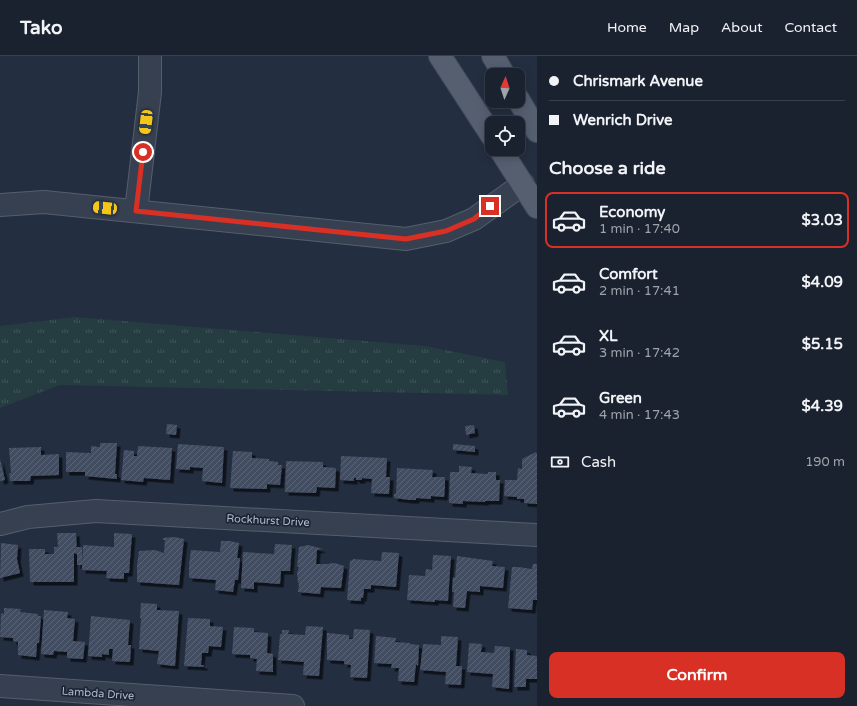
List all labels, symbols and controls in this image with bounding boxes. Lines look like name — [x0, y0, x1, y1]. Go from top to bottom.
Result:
text: Tako — [20, 17, 62, 39]
text: Home — [607, 19, 647, 36]
text: Map — [669, 19, 699, 36]
text: About — [721, 19, 763, 36]
text: Contact — [785, 19, 837, 36]
north arrow — [485, 68, 525, 108]
map controls — [485, 68, 525, 156]
text: Chrismark Avenue — [573, 72, 703, 90]
car — [139, 109, 153, 135]
text: Wenrich Drive — [573, 111, 673, 129]
button: locate — [485, 116, 525, 156]
route start — [134, 143, 152, 161]
text: Choose a ride — [549, 157, 666, 179]
route end — [481, 197, 499, 215]
car — [92, 201, 118, 215]
icon: car — [551, 202, 587, 238]
text: Economy — [599, 203, 665, 221]
text: $3.03 — [802, 211, 843, 229]
text: 1 min · 17:40 — [599, 221, 680, 237]
icon: car — [551, 264, 587, 300]
text: Comfort — [599, 265, 658, 283]
text: $4.09 — [802, 273, 843, 291]
text: 2 min · 17:41 — [599, 283, 680, 299]
icon: car — [551, 326, 587, 362]
text: XL — [599, 327, 618, 345]
text: $5.15 — [802, 335, 843, 353]
text: 3 min · 17:42 — [599, 345, 680, 361]
icon: car — [551, 388, 587, 424]
text: Green — [599, 389, 642, 407]
text: $4.39 — [802, 397, 843, 415]
text: 4 min · 17:43 — [599, 407, 680, 423]
icon: cash — [549, 451, 571, 473]
text: Cash — [581, 453, 616, 471]
text: 190 m — [805, 454, 845, 470]
street label: Rockhurst Drive — [226, 512, 310, 529]
button: Confirm — [549, 652, 845, 698]
street label: Lambda Drive — [61, 684, 135, 703]

